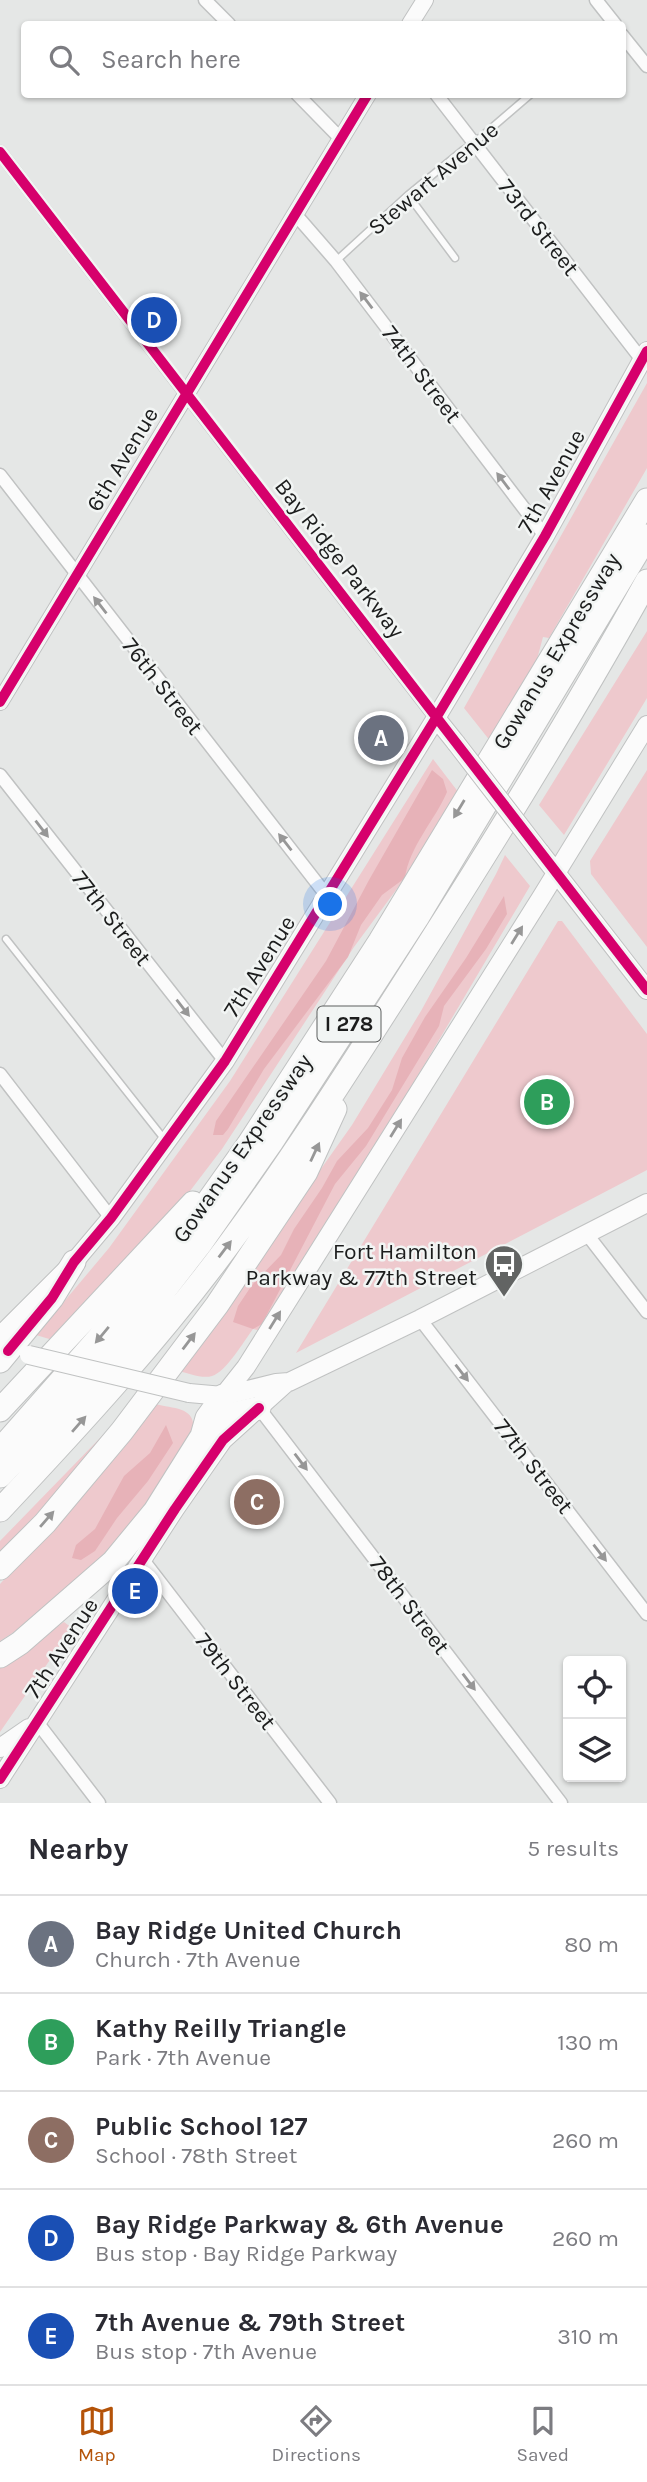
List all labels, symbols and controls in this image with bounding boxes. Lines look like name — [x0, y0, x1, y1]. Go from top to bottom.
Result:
search box — [21, 21, 626, 98]
icon: search — [45, 41, 83, 79]
text: Search here — [101, 44, 241, 75]
street label: Stewart Avenue — [363, 116, 504, 241]
street label: 73rd Street — [493, 174, 585, 281]
one-way arrow — [358, 292, 373, 310]
pin: D — [131, 294, 177, 346]
street label: 74th Street — [376, 320, 467, 429]
street label: 6th Avenue — [81, 402, 164, 516]
street label: 7th Avenue — [512, 425, 591, 538]
street label: Bay Ridge Parkway — [269, 473, 410, 644]
one-way arrow — [496, 473, 511, 491]
street label: Gowanus Expressway — [487, 548, 626, 754]
one-way arrow — [93, 596, 107, 614]
street label: 76th Street — [117, 633, 209, 740]
pin: A — [358, 712, 404, 764]
one-way arrow — [453, 800, 466, 819]
one-way arrow — [35, 819, 50, 837]
one-way arrow — [277, 834, 292, 852]
street label: 77th Street — [66, 866, 157, 971]
your location — [313, 887, 347, 921]
street label: 7th Avenue — [218, 911, 301, 1022]
one-way arrow — [511, 926, 524, 945]
one-way arrow — [175, 998, 190, 1016]
road number: I 278 — [318, 1006, 380, 1042]
street label: Gowanus Expressway — [167, 1048, 318, 1248]
pin: B — [524, 1076, 570, 1128]
one-way arrow — [390, 1118, 403, 1137]
one-way arrow — [309, 1142, 321, 1162]
place label: Fort Hamilton Parkway & 77th Street — [246, 1238, 477, 1291]
one-way arrow — [217, 1240, 231, 1258]
bus stop icon: Fort Hamilton Parkway & 77th Street — [483, 1243, 525, 1298]
one-way arrow — [269, 1311, 282, 1330]
one-way arrow — [95, 1326, 110, 1343]
one-way arrow — [182, 1333, 197, 1351]
one-way arrow — [454, 1364, 468, 1382]
street label: 77th Street — [488, 1414, 579, 1519]
one-way arrow — [71, 1415, 87, 1433]
one-way arrow — [293, 1453, 307, 1471]
pin: C — [234, 1476, 280, 1528]
one-way arrow — [39, 1510, 55, 1528]
one-way arrow — [593, 1544, 608, 1562]
street label: 78th Street — [364, 1551, 456, 1660]
pin: E — [112, 1565, 158, 1617]
street label: 7th Avenue — [19, 1593, 104, 1704]
street label: 79th Street — [189, 1628, 282, 1735]
map controls — [563, 1656, 626, 1782]
button: locate — [563, 1656, 626, 1719]
one-way arrow — [461, 1672, 476, 1690]
button: layers — [563, 1719, 626, 1782]
text: Nearby — [28, 1831, 128, 1867]
text: 5 results — [527, 1835, 619, 1862]
text: Bay Ridge United Church — [95, 1915, 402, 1946]
text: A — [44, 1931, 58, 1958]
text: 80 m — [564, 1931, 619, 1958]
text: Church · 7th Avenue — [95, 1946, 300, 1973]
text: Kathy Reilly Triangle — [95, 2013, 346, 2044]
text: B — [44, 2029, 58, 2056]
text: 130 m — [557, 2029, 619, 2056]
text: Park · 7th Avenue — [95, 2044, 271, 2071]
text: Public School 127 — [95, 2111, 308, 2142]
text: C — [44, 2127, 58, 2154]
text: 260 m — [552, 2127, 619, 2154]
text: School · 78th Street — [95, 2142, 297, 2169]
text: Bay Ridge Parkway & 6th Avenue — [95, 2209, 504, 2240]
text: D — [43, 2225, 59, 2252]
text: 260 m — [552, 2225, 619, 2252]
text: Bus stop · Bay Ridge Parkway — [95, 2240, 397, 2267]
text: 7th Avenue & 79th Street — [95, 2307, 405, 2338]
text: E — [44, 2323, 58, 2350]
text: 310 m — [557, 2323, 619, 2350]
text: Bus stop · 7th Avenue — [95, 2338, 317, 2365]
tab: Map — [78, 2402, 116, 2466]
tab: Directions — [272, 2402, 361, 2466]
tab: Saved — [517, 2402, 569, 2466]

